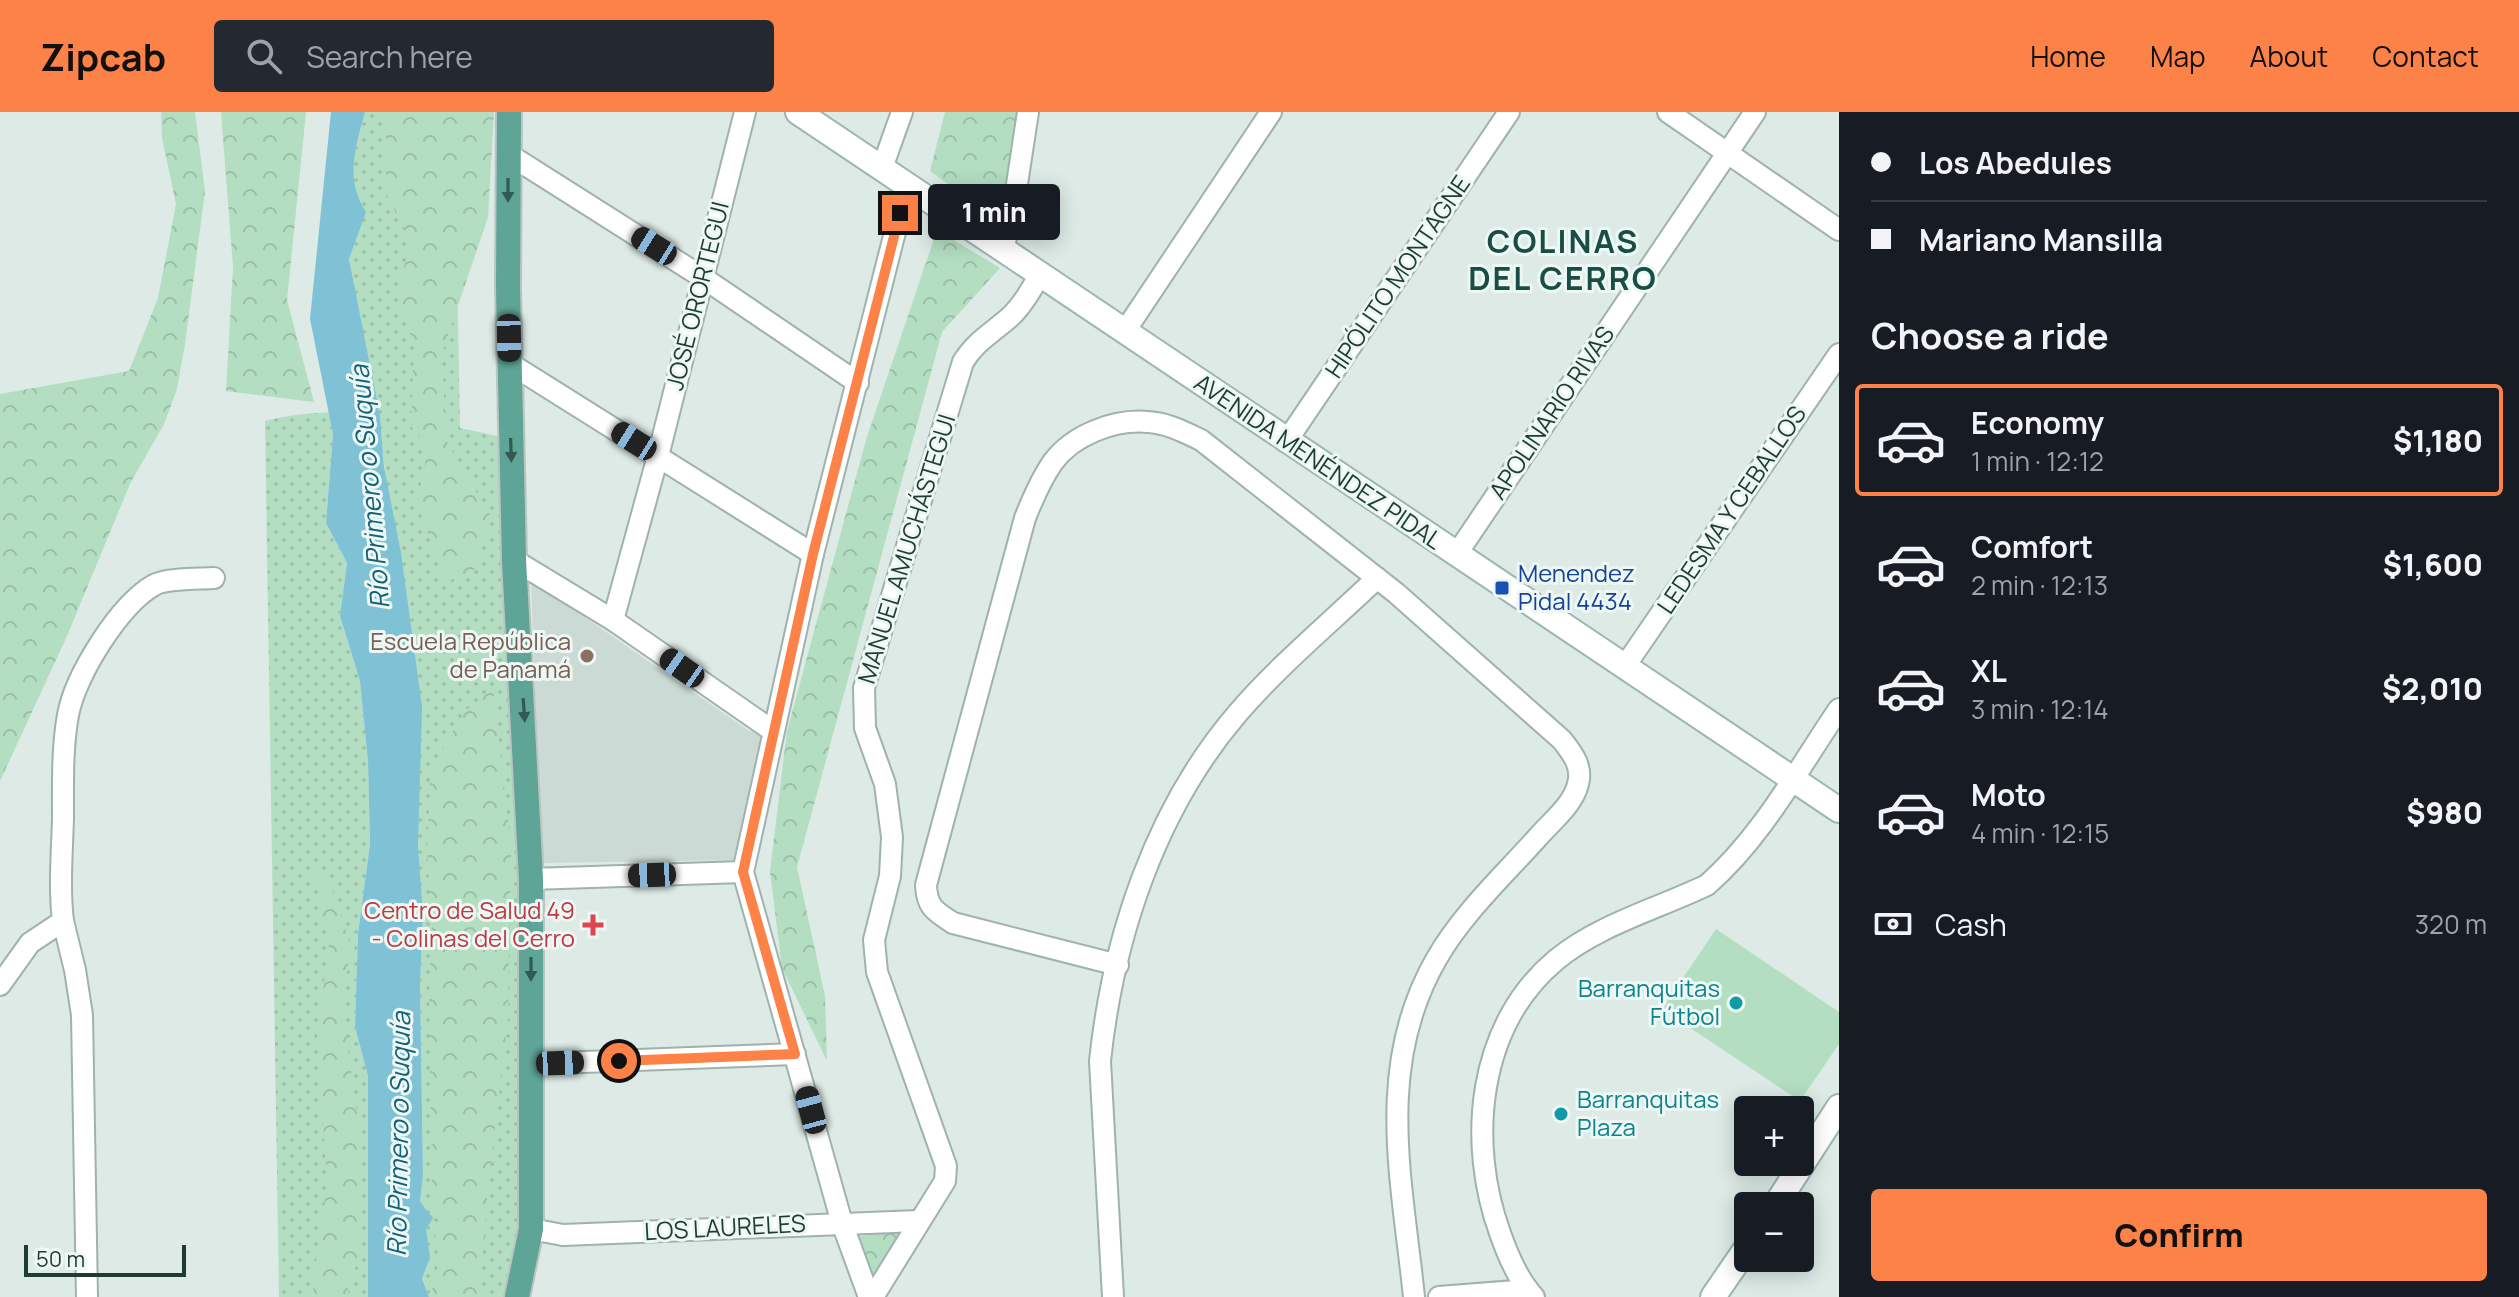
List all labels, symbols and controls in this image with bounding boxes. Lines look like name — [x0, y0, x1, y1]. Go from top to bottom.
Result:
search box — [214, 20, 774, 92]
text: Zipcab — [40, 30, 166, 82]
icon: search — [242, 34, 286, 78]
text: Search here — [306, 36, 473, 77]
text: Home — [2030, 37, 2106, 75]
text: Map — [2150, 37, 2206, 75]
text: About — [2250, 37, 2328, 75]
text: Contact — [2372, 37, 2479, 75]
text: Los Abedules — [1919, 142, 2112, 183]
street label: HIPÓLITO MONTAGNE — [1317, 168, 1477, 384]
one-way arrow — [502, 178, 514, 203]
callout: 1 min — [928, 185, 1060, 241]
text: 1 min — [961, 194, 1027, 230]
route end — [882, 195, 918, 231]
street label: JOSÉ ORORTEGUI — [657, 198, 736, 393]
district label: COLINAS DEL CERRO — [1468, 219, 1658, 300]
text: Mariano Mansilla — [1919, 219, 2163, 260]
car — [627, 223, 681, 269]
text: Choose a ride — [1871, 311, 2109, 360]
car — [497, 314, 521, 362]
street label: APOLINARIO RIVAS — [1480, 319, 1621, 505]
water label: Río Primero o Suquía — [340, 362, 398, 610]
street label: AVENIDA MENÉNDEZ PIDAL — [1188, 365, 1449, 556]
street label: LEDESMA Y CEBALLOS — [1649, 399, 1813, 620]
text: Economy — [1971, 402, 2104, 443]
icon: car — [1875, 404, 1947, 476]
street label: MANUEL AMUCHÁSTEGUI — [849, 410, 962, 687]
car — [607, 418, 661, 464]
text: $1,180 — [2393, 420, 2483, 461]
one-way arrow — [505, 438, 517, 463]
text: 1 min · 12:12 — [1971, 443, 2104, 479]
text: Comfort — [1971, 526, 2093, 567]
icon: car — [1875, 528, 1947, 600]
text: $1,600 — [2383, 544, 2483, 585]
place label: Menendez Pidal 4434 — [1518, 556, 1635, 617]
text: 2 min · 12:13 — [1971, 567, 2108, 603]
marker: Menendez Pidal 4434 — [1493, 579, 1511, 597]
place label: Escuela República de Panamá — [370, 624, 571, 685]
car — [655, 644, 709, 692]
marker: Escuela República de Panamá — [578, 647, 596, 665]
text: XL — [1971, 650, 2007, 691]
icon: car — [1875, 652, 1947, 724]
text: $2,010 — [2382, 668, 2483, 709]
text: 3 min · 12:14 — [1971, 691, 2109, 727]
one-way arrow — [517, 698, 530, 723]
text: Moto — [1971, 774, 2046, 815]
icon: car — [1875, 776, 1947, 848]
text: $980 — [2406, 792, 2483, 833]
text: 4 min · 12:15 — [1971, 815, 2109, 851]
car — [628, 862, 676, 888]
place label: Centro de Salud 49 - Colinas del Cerro — [364, 893, 575, 954]
icon: cash — [1871, 902, 1915, 946]
text: Cash — [1935, 904, 2007, 945]
text: 320 m — [2415, 906, 2487, 942]
marker: Centro de Salud 49 - Colinas del Cerro — [582, 914, 604, 936]
one-way arrow — [525, 957, 537, 982]
place label: Barranquitas Fútbol — [1578, 971, 1720, 1032]
marker: Barranquitas Fútbol — [1727, 994, 1745, 1012]
water label: Río Primero o Suquía — [378, 1010, 418, 1257]
route start — [601, 1043, 637, 1079]
car — [536, 1050, 584, 1076]
place label: Barranquitas Plaza — [1577, 1082, 1719, 1143]
car — [793, 1084, 829, 1136]
map controls — [1734, 1096, 1814, 1272]
button: + — [1734, 1096, 1814, 1176]
marker: Barranquitas Plaza — [1552, 1105, 1570, 1123]
button: Confirm — [1871, 1189, 2487, 1281]
button: − — [1734, 1192, 1814, 1272]
street label: LOS LAURELES — [643, 1206, 806, 1247]
scale bar — [24, 1241, 186, 1277]
text: 50 m — [36, 1244, 85, 1274]

